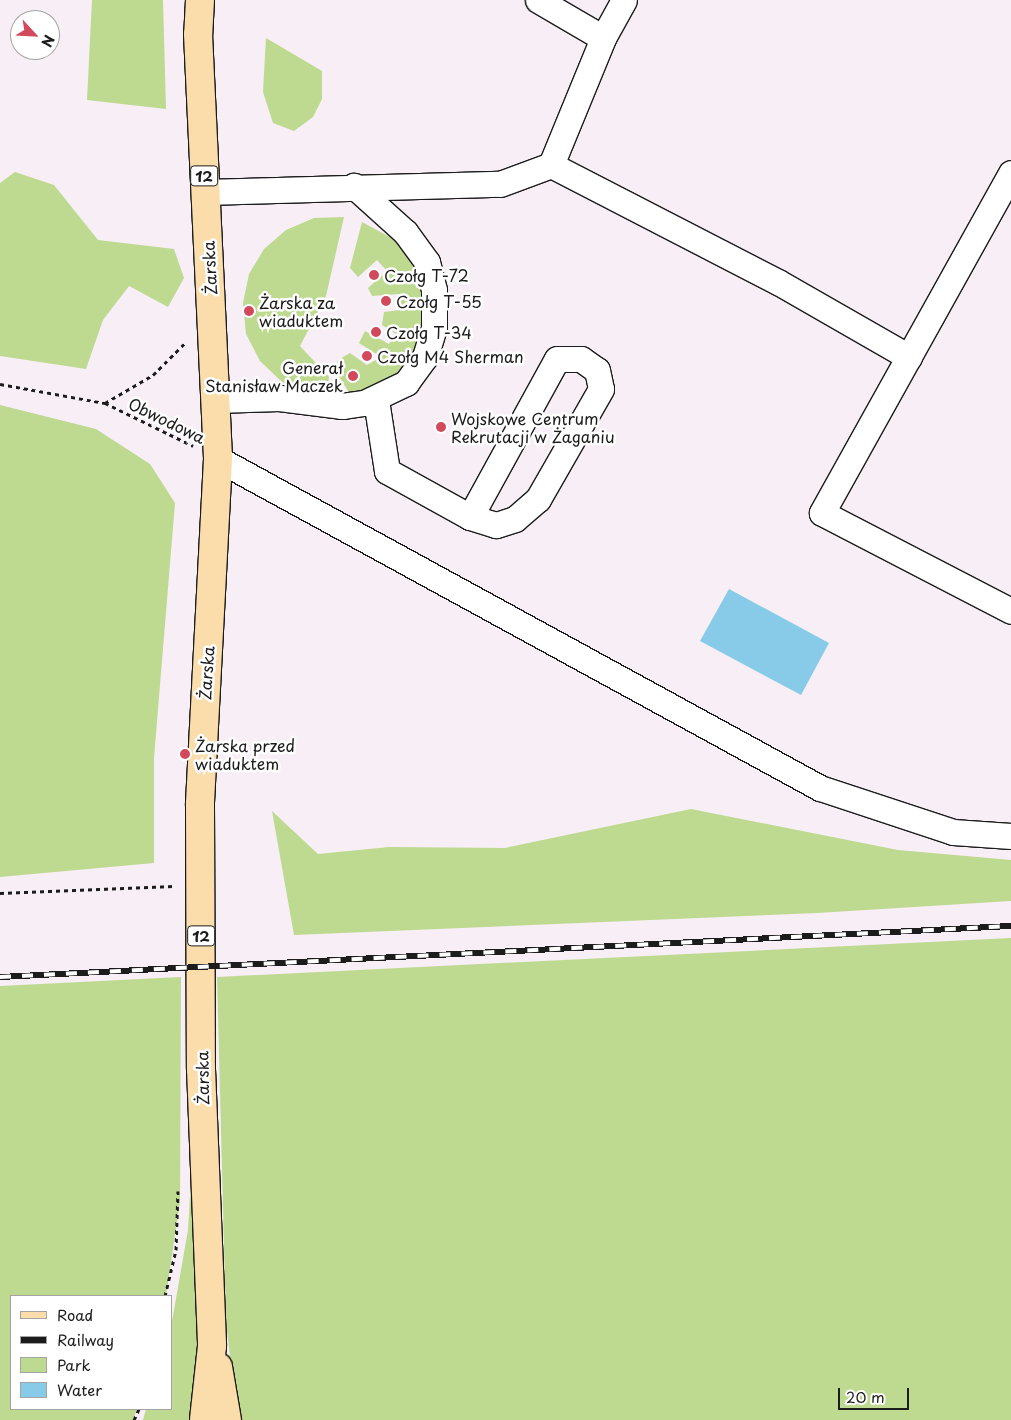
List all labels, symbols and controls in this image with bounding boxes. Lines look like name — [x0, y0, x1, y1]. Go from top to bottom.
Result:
north arrow — [10, 10, 60, 60]
text: N — [36, 32, 60, 51]
road number: 12 — [189, 164, 219, 188]
street label: Żarska — [198, 240, 220, 296]
place label: Czołg T-72 — [384, 265, 469, 285]
marker: Czołg T-72 — [368, 269, 380, 281]
place label: Czołg T-55 — [396, 291, 482, 311]
place label: Żarska za wiaduktem — [259, 292, 343, 330]
marker: Czołg T-55 — [380, 295, 392, 307]
marker: Żarska za wiaduktem — [243, 305, 255, 317]
place label: Czołg T-34 — [386, 322, 472, 342]
marker: Czołg T-34 — [370, 326, 382, 338]
place label: Czołg M4 Sherman — [377, 346, 525, 366]
marker: Czołg M4 Sherman — [361, 350, 373, 362]
place label: Generał Stanisław Maczek — [205, 357, 343, 395]
marker: Generał Stanisław Maczek — [347, 370, 359, 382]
street label: Obwodowa — [125, 393, 209, 447]
place label: Wojskowe Centrum Rekrutacji w Żaganiu — [451, 408, 615, 446]
marker: Wojskowe Centrum Rekrutacji w Żaganiu — [435, 421, 447, 433]
street label: Żarska — [195, 645, 217, 701]
place label: Żarska przed wiaduktem — [195, 735, 297, 773]
marker: Żarska przed wiaduktem — [179, 748, 191, 760]
road number: 12 — [186, 924, 216, 948]
street label: Żarska — [192, 1051, 212, 1105]
legend — [10, 1295, 172, 1410]
text: Road — [57, 1303, 93, 1326]
text: Railway — [57, 1328, 114, 1351]
text: Park — [57, 1353, 91, 1376]
text: Water — [57, 1378, 102, 1401]
scale bar — [841, 1378, 912, 1410]
text: 20 m — [846, 1385, 885, 1408]

